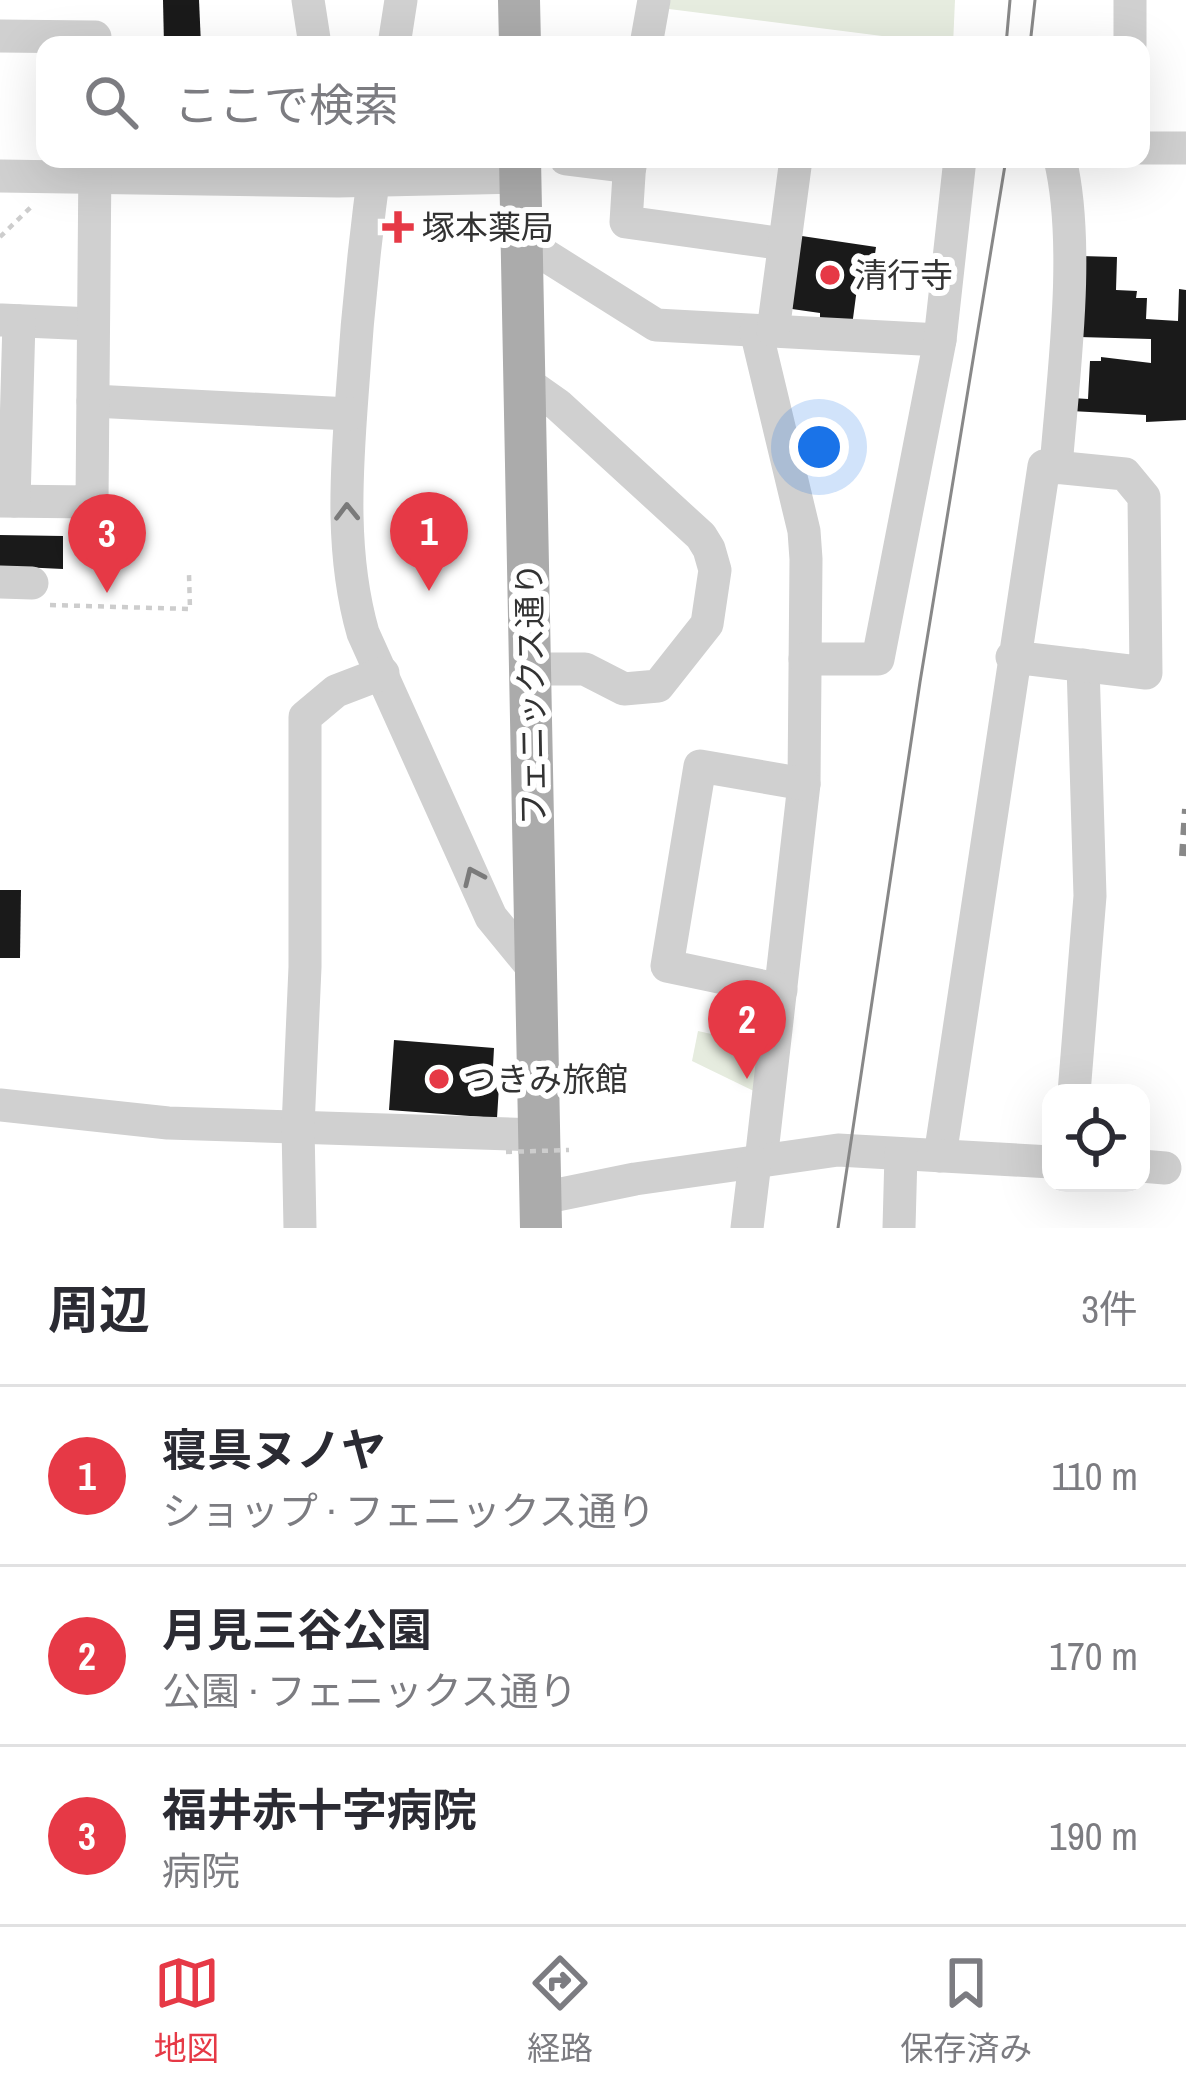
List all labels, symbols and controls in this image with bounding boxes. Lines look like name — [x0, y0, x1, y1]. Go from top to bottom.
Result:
search box — [36, 36, 1150, 168]
icon: search — [78, 69, 144, 135]
text: ここで検索 — [174, 74, 399, 135]
place label: 塚本薬局 — [422, 205, 554, 249]
marker: 塚本薬局 — [385, 214, 411, 240]
place label: 清行寺 — [854, 253, 953, 297]
marker: 清行寺 — [817, 262, 843, 288]
your location — [789, 417, 849, 477]
pin: 1 — [390, 492, 468, 591]
pin: 3 — [68, 494, 146, 593]
one-way arrow — [335, 502, 361, 521]
street label: フェニックス通り — [507, 562, 555, 826]
one-way arrow — [463, 867, 487, 888]
pin: 2 — [708, 980, 786, 1079]
place label: つきみ旅館 — [463, 1057, 628, 1101]
marker: つきみ旅館 — [426, 1066, 452, 1092]
map controls — [1042, 1084, 1150, 1192]
button: locate — [1042, 1084, 1150, 1192]
text: 周辺 — [48, 1275, 150, 1344]
text: 3件 — [1081, 1283, 1138, 1335]
text: 寝具ヌノヤ — [162, 1419, 386, 1480]
text: 1 — [78, 1450, 96, 1502]
text: 110 m — [1051, 1450, 1138, 1502]
text: ショップ · フェニックス通り — [162, 1485, 656, 1537]
text: 月見三谷公園 — [162, 1599, 432, 1660]
text: 2 — [78, 1630, 96, 1682]
text: 170 m — [1049, 1630, 1138, 1682]
text: 公園 · フェニックス通り — [162, 1665, 578, 1717]
text: 福井赤十字病院 — [162, 1779, 477, 1840]
text: 3 — [78, 1810, 96, 1862]
text: 190 m — [1049, 1810, 1138, 1862]
text: 病院 — [162, 1845, 240, 1897]
tab: 地図 — [154, 1950, 220, 2070]
tab: 経路 — [527, 1950, 593, 2070]
tab: 保存済み — [900, 1950, 1032, 2070]

